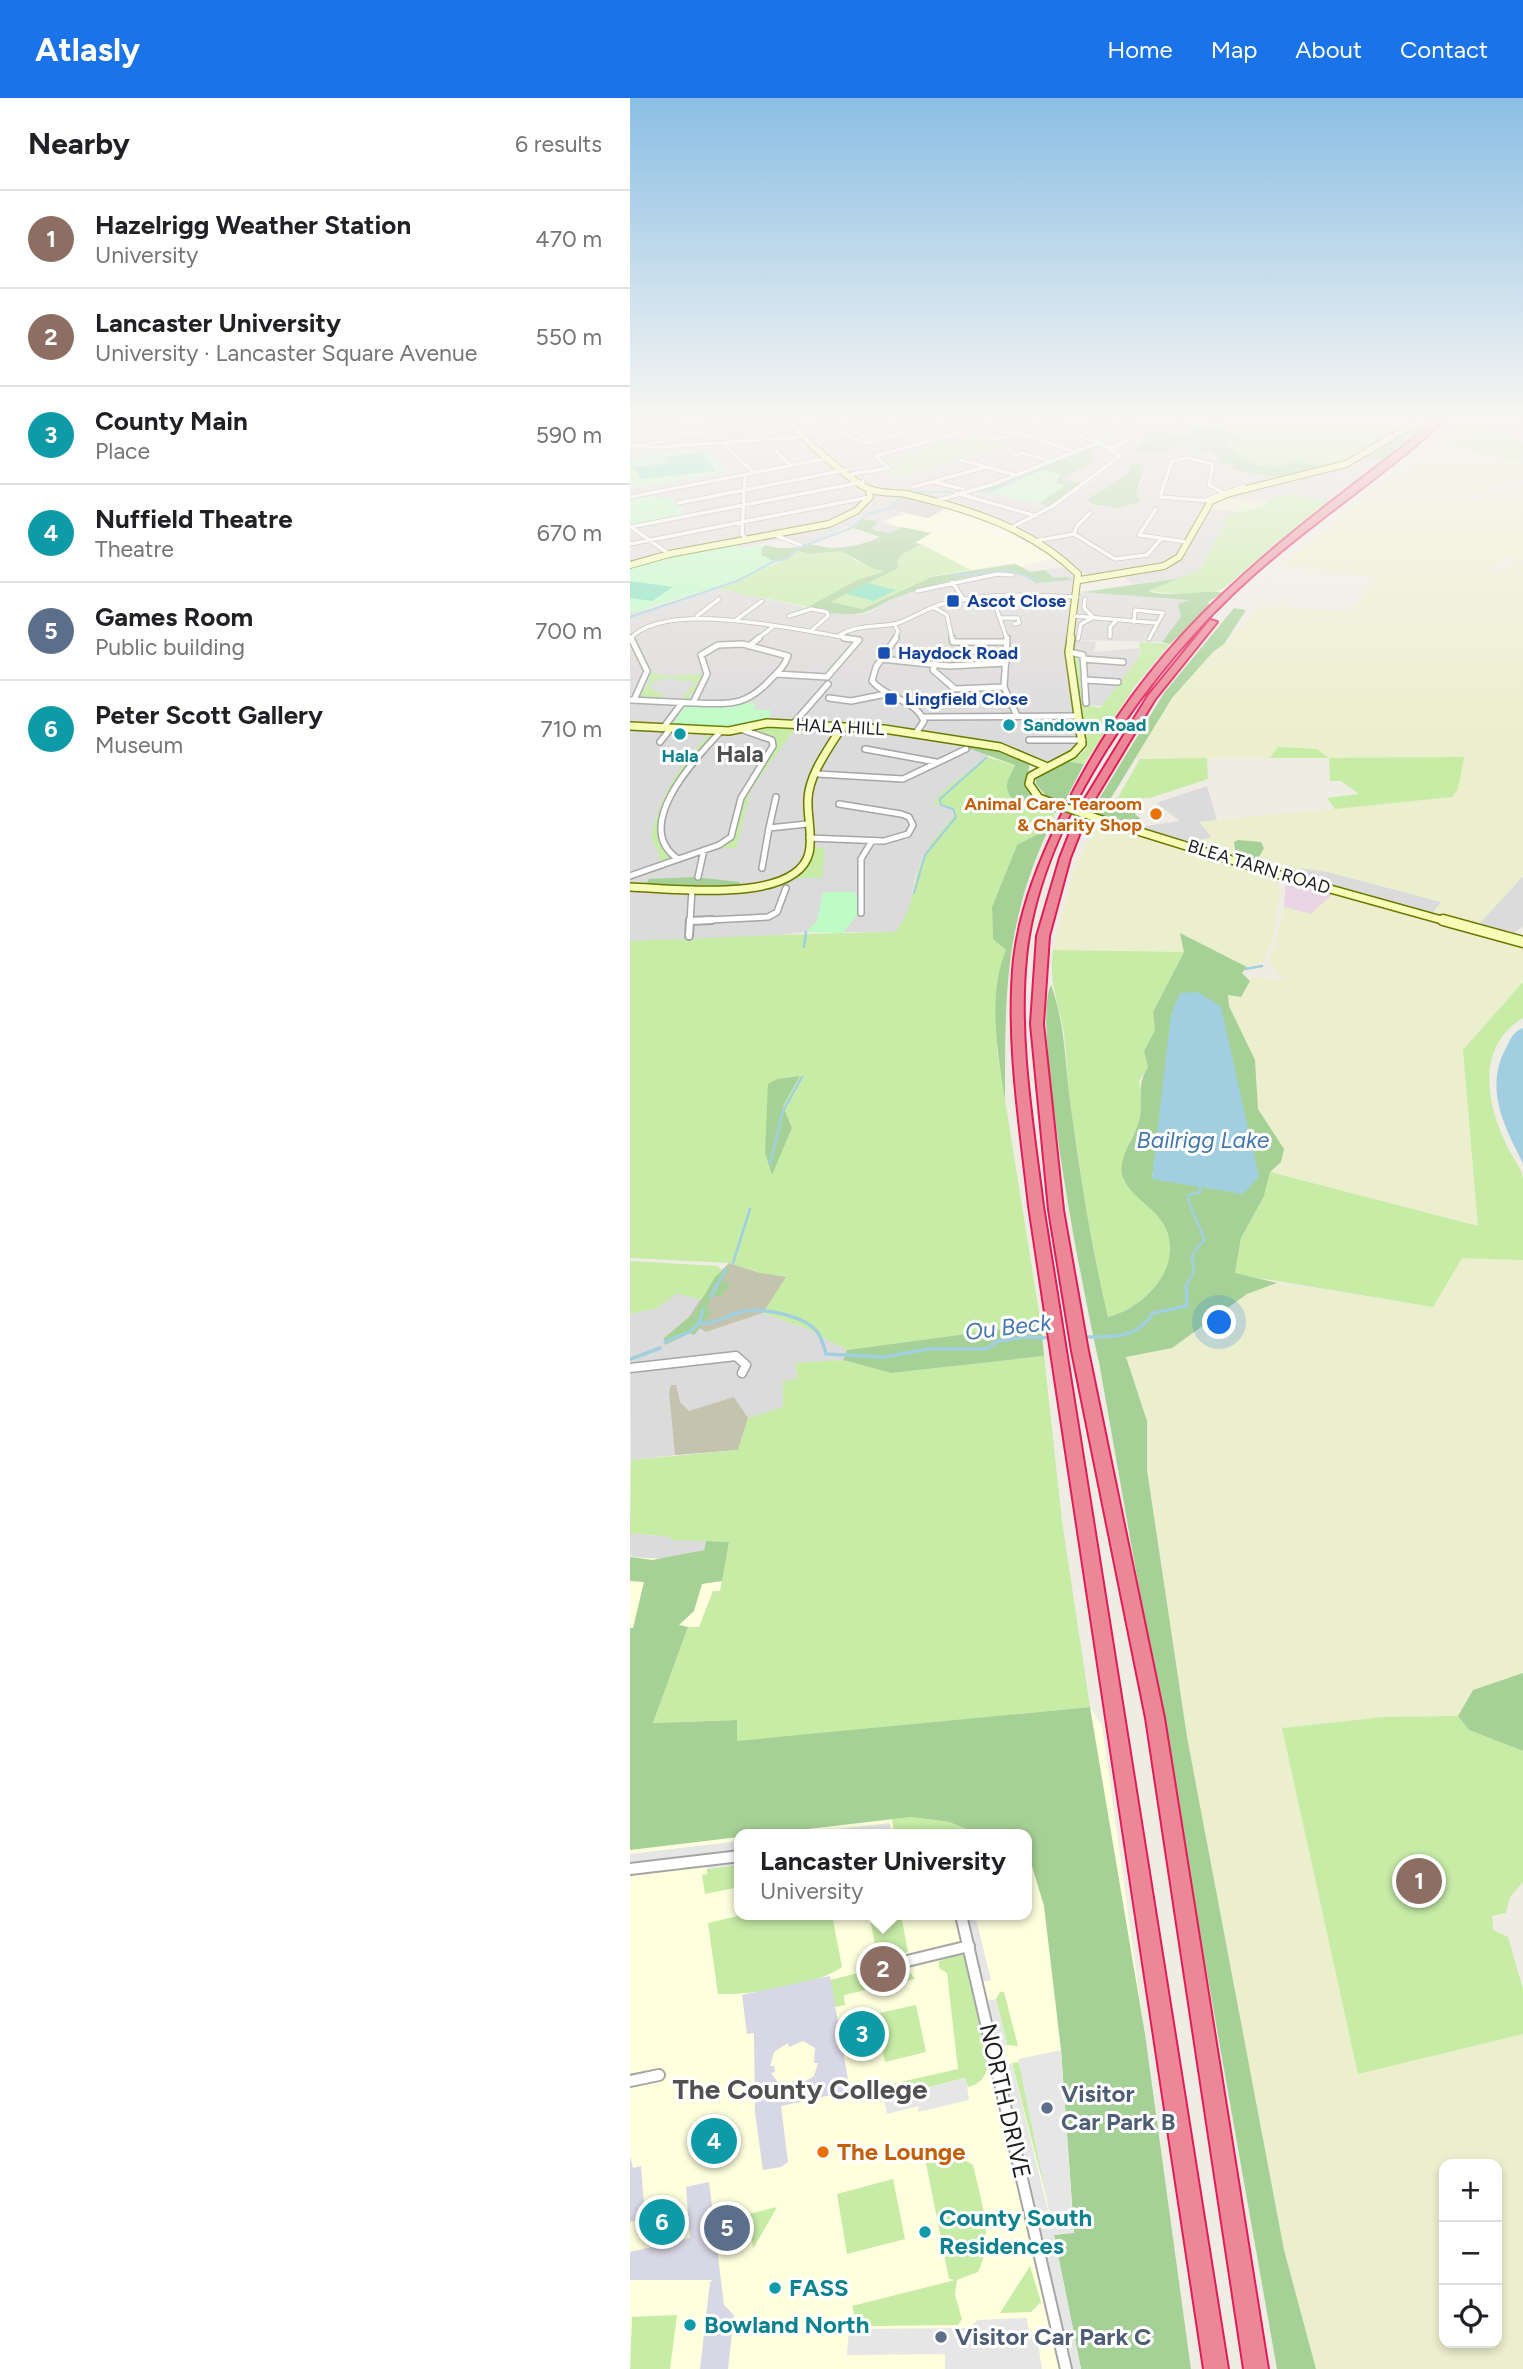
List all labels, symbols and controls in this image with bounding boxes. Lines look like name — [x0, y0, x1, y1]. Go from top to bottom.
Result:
text: Atlasly — [35, 30, 140, 69]
text: Home — [1107, 35, 1173, 64]
text: Map — [1211, 35, 1257, 64]
text: About — [1295, 35, 1362, 64]
text: Contact — [1400, 35, 1488, 64]
text: Nearby — [28, 125, 130, 162]
text: 6 results — [515, 130, 602, 158]
text: Hazelrigg Weather Station — [95, 209, 411, 241]
text: 1 — [46, 225, 56, 253]
text: 470 m — [535, 225, 602, 253]
text: University — [95, 241, 198, 269]
text: Lancaster University — [95, 307, 341, 339]
text: 2 — [44, 323, 58, 351]
text: 550 m — [536, 323, 602, 351]
text: University · Lancaster Square Avenue — [95, 339, 477, 367]
text: County Main — [95, 405, 248, 437]
text: 3 — [45, 421, 57, 449]
text: 590 m — [536, 421, 602, 449]
text: Place — [95, 437, 150, 465]
text: Nuffield Theatre — [95, 503, 293, 535]
text: 4 — [44, 519, 58, 547]
text: 670 m — [537, 519, 602, 547]
text: Theatre — [95, 535, 174, 563]
place label: Ascot Close — [967, 590, 1066, 612]
marker: Ascot Close — [945, 593, 961, 609]
text: Games Room — [95, 601, 253, 633]
text: 5 — [44, 617, 58, 645]
text: 700 m — [535, 617, 602, 645]
text: Public building — [95, 633, 245, 661]
place label: Haydock Road — [898, 642, 1018, 664]
marker: Haydock Road — [876, 645, 892, 661]
place label: Lingfield Close — [905, 688, 1028, 710]
marker: Lingfield Close — [883, 691, 899, 707]
text: Peter Scott Gallery — [95, 699, 323, 731]
street label: HALA HILL — [795, 714, 886, 740]
place label: Sandown Road — [1023, 714, 1146, 736]
text: 6 — [44, 715, 58, 743]
text: 710 m — [540, 715, 602, 743]
marker: Sandown Road — [1001, 717, 1017, 733]
marker: Hala — [672, 726, 688, 742]
text: Museum — [95, 731, 183, 759]
district label: Hala — [716, 740, 764, 768]
place label: Hala — [661, 745, 699, 767]
place label: Animal Care Tearoom & Charity Shop — [964, 793, 1142, 836]
marker: Animal Care Tearoom & Charity Shop — [1148, 806, 1164, 822]
street label: BLEA TARN ROAD — [1185, 835, 1333, 899]
water label: Bailrigg Lake — [1137, 1126, 1270, 1154]
your location — [1202, 1305, 1236, 1339]
water label: Ou Beck — [963, 1308, 1054, 1346]
popup — [734, 1829, 1032, 1920]
text: Lancaster University — [760, 1845, 1006, 1877]
pin: 1 — [1396, 1855, 1442, 1907]
text: University — [760, 1877, 863, 1905]
pin: 2 — [860, 1943, 906, 1995]
pin: 3 — [839, 2008, 885, 2060]
street label: NORTH DRIVE — [974, 2021, 1037, 2181]
district label: The County College — [672, 2072, 928, 2106]
place label: Visitor Car Park B — [1061, 2079, 1175, 2136]
marker: Visitor Car Park B — [1039, 2100, 1055, 2116]
pin: 4 — [691, 2115, 737, 2167]
place label: The Lounge — [837, 2137, 966, 2166]
marker: The Lounge — [815, 2144, 831, 2160]
map controls — [1439, 2159, 1502, 2348]
button: + — [1439, 2159, 1502, 2222]
pin: 6 — [639, 2196, 685, 2248]
pin: 5 — [704, 2202, 750, 2254]
place label: County South Residences — [939, 2203, 1092, 2260]
button: − — [1439, 2222, 1502, 2285]
marker: County South Residences — [917, 2224, 933, 2240]
place label: FASS — [789, 2273, 849, 2302]
marker: FASS — [767, 2280, 783, 2296]
button: locate — [1439, 2285, 1502, 2348]
place label: Bowland North — [704, 2310, 869, 2339]
marker: Bowland North — [682, 2317, 698, 2333]
place label: Visitor Car Park C — [955, 2322, 1151, 2351]
marker: Visitor Car Park C — [933, 2329, 949, 2345]

